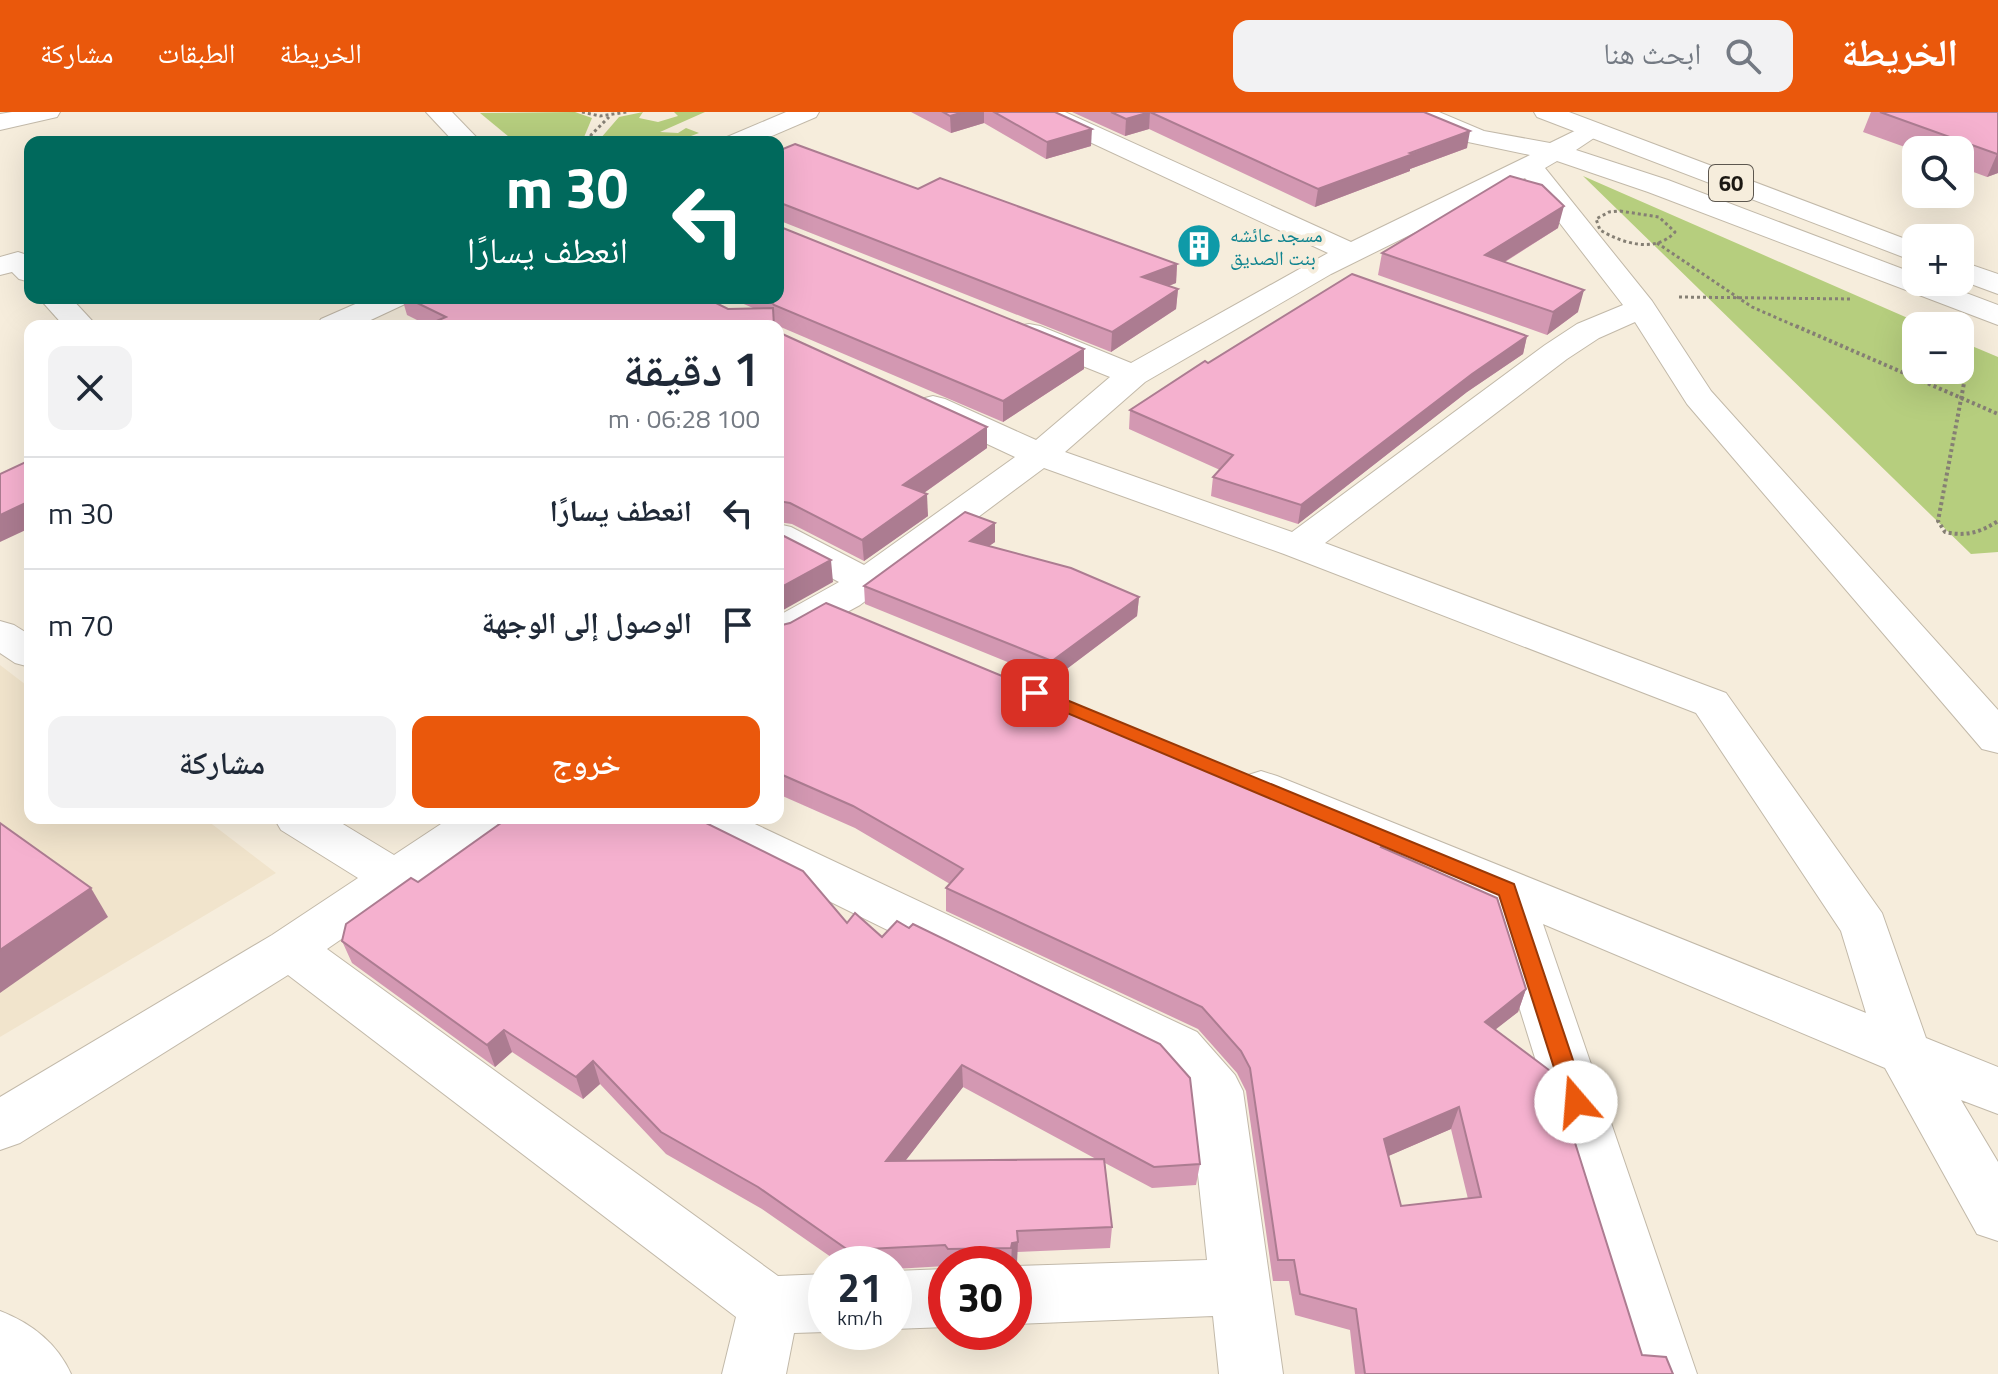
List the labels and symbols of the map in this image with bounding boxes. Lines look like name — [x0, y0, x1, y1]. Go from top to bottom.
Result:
road number: 60 — [1709, 165, 1753, 201]
place label: مسجد عائشه بنت الصديق — [1230, 219, 1323, 273]
building icon: مسجد عائشه بنت الصديق — [1175, 222, 1223, 270]
pin — [1001, 659, 1069, 727]
position arrow — [1534, 1060, 1618, 1144]
speed limit sign: 30 — [928, 1246, 1032, 1350]

